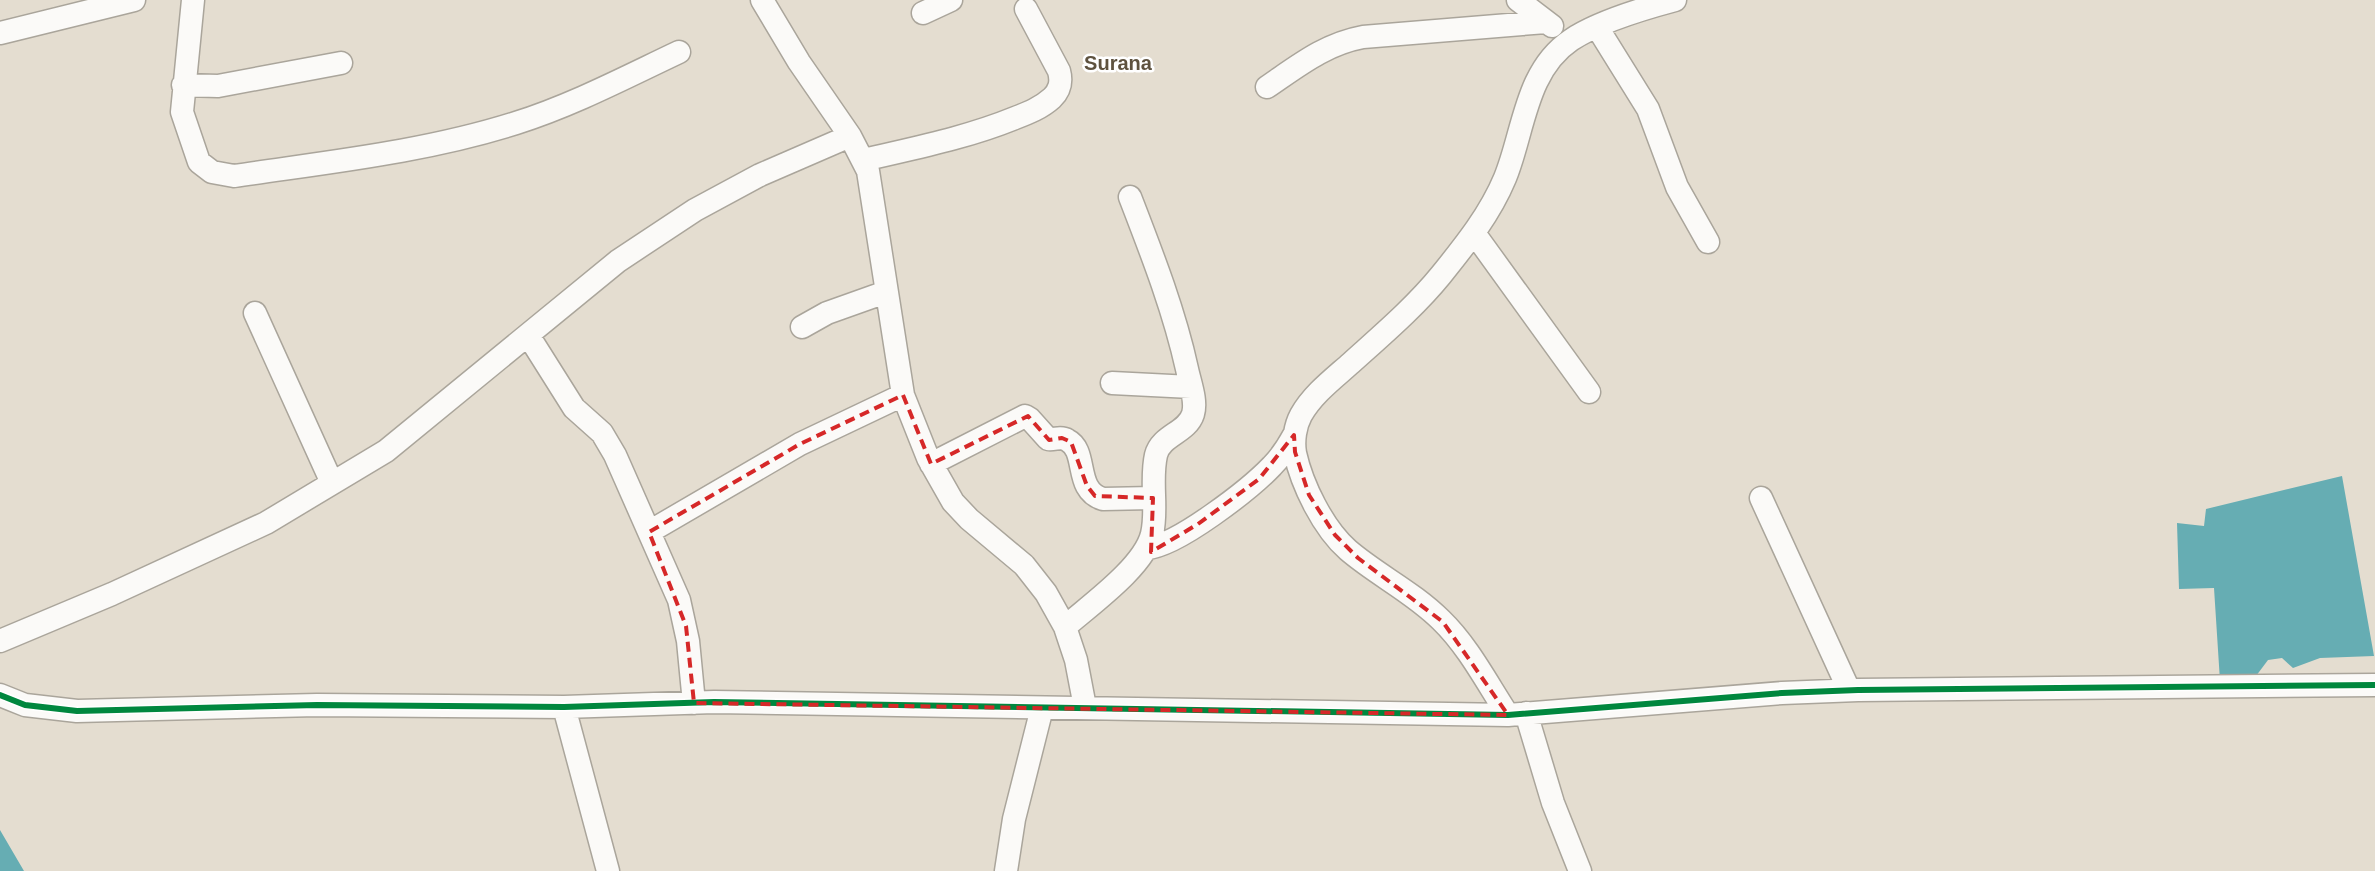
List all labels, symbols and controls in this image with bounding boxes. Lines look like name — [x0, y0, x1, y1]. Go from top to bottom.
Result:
district label: Surana — [1084, 52, 1153, 74]

